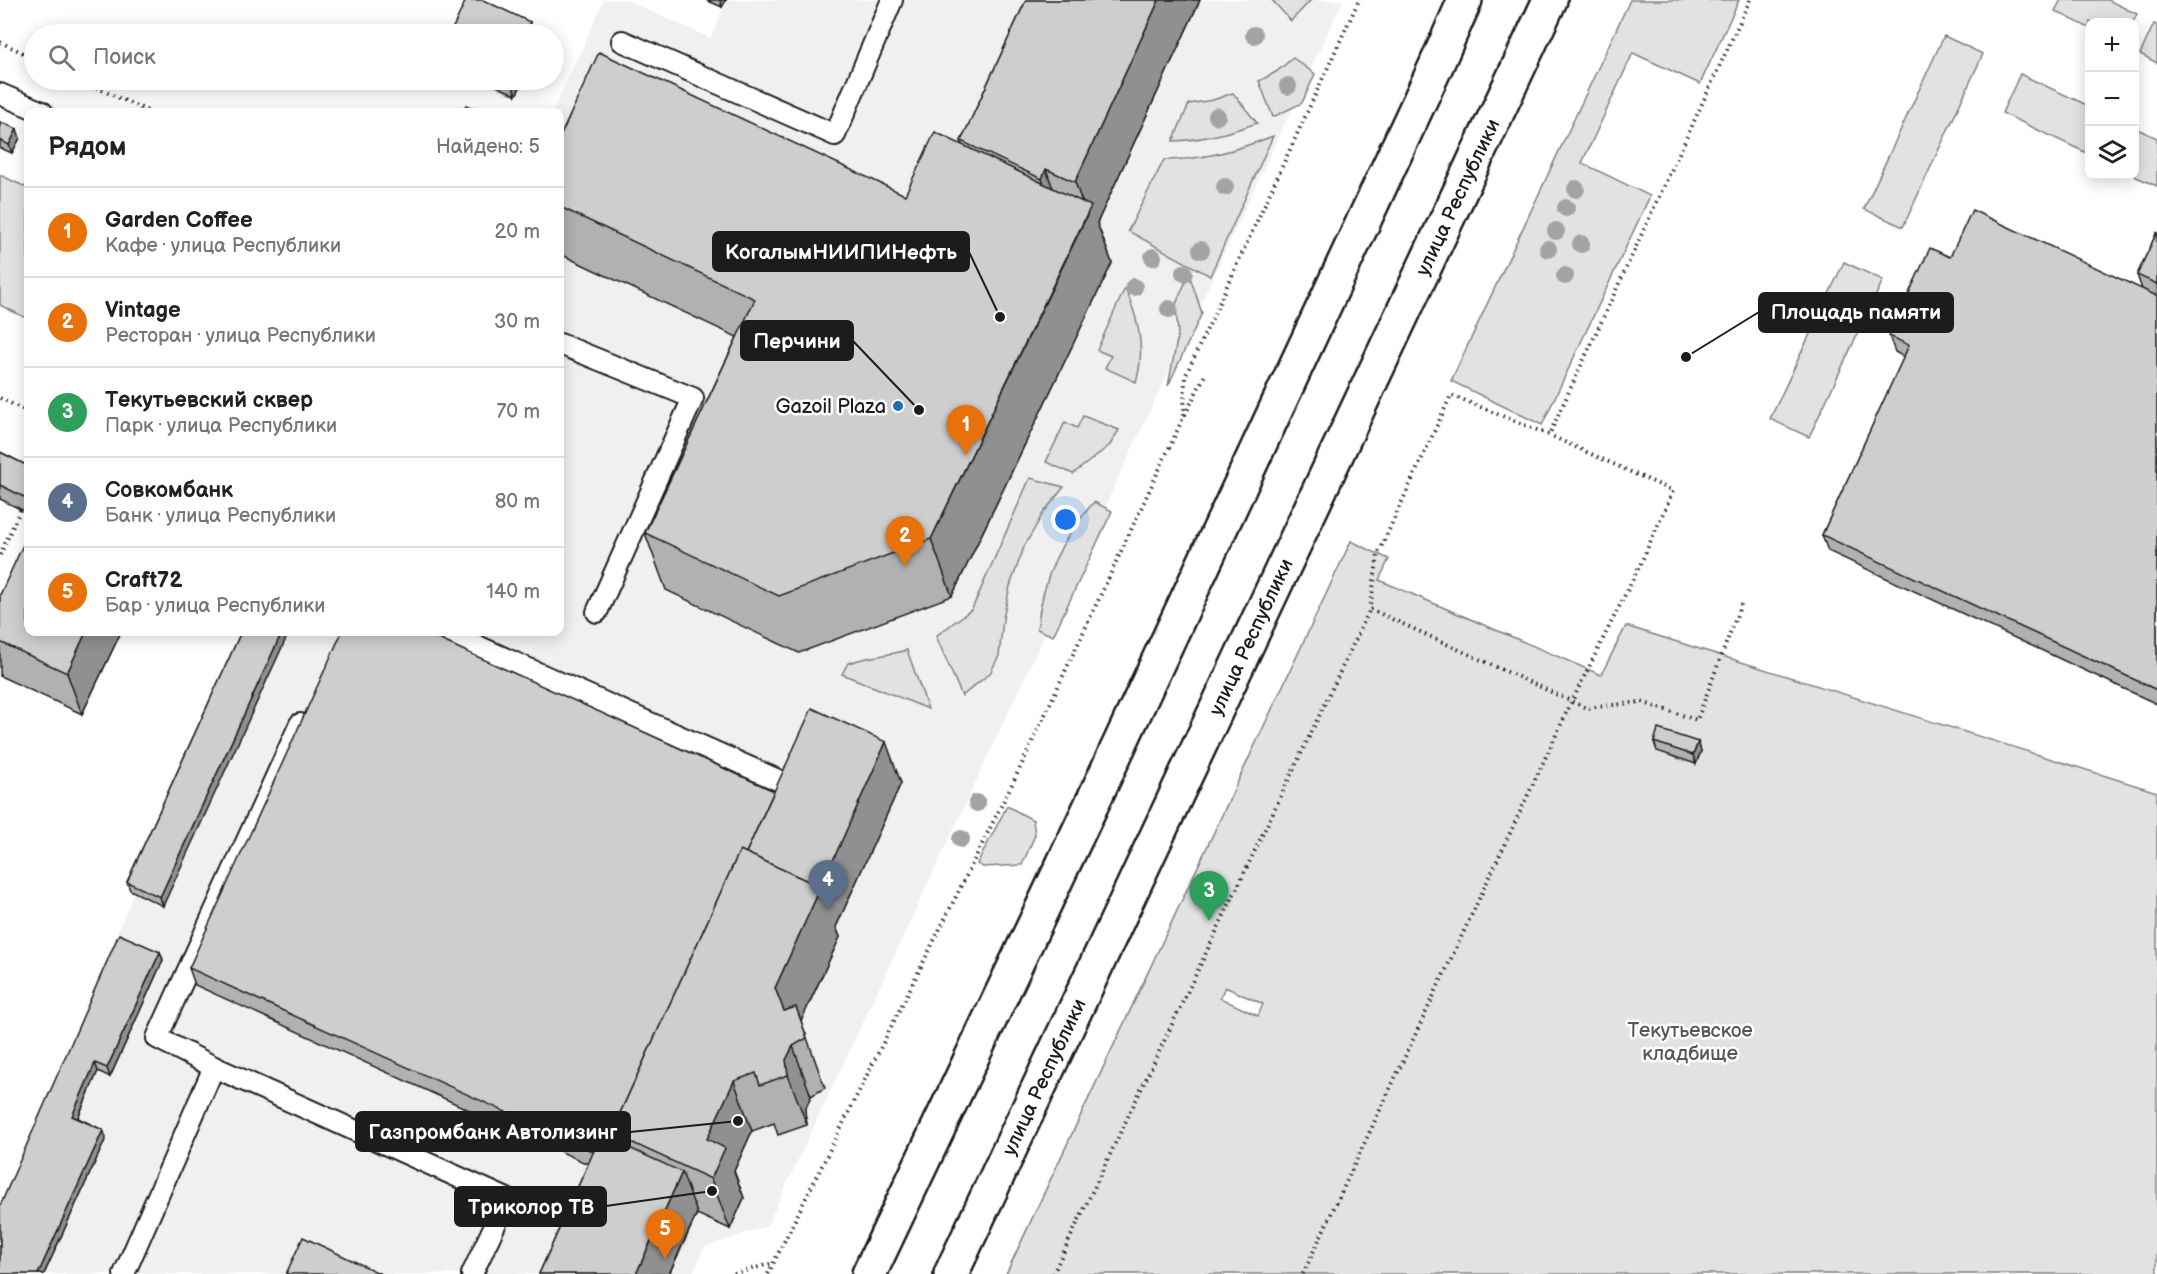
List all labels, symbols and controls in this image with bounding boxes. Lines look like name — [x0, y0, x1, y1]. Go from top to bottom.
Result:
map controls — [2085, 18, 2139, 180]
button: + — [2085, 18, 2139, 72]
search box — [24, 24, 564, 90]
icon: search — [45, 41, 78, 74]
text: Поиск — [93, 44, 156, 71]
button: − — [2085, 72, 2139, 126]
street label: улица Республики — [1411, 115, 1505, 280]
button: layers — [2085, 126, 2139, 180]
text: Рядом — [48, 132, 126, 163]
text: Найдено: 5 — [436, 135, 540, 159]
text: Garden Coffee — [105, 207, 253, 234]
text: 1 — [63, 220, 72, 244]
text: 20 m — [495, 220, 540, 244]
callout: КогалымНИИПИНефть — [713, 232, 969, 271]
text: Кафе · улица Республики — [105, 234, 341, 258]
text: КогалымНИИПИНефть — [725, 240, 957, 265]
callout: Площадь памяти — [1759, 293, 1953, 332]
text: Vintage — [105, 297, 181, 324]
text: Площадь памяти — [1771, 300, 1941, 325]
text: 2 — [62, 310, 73, 334]
text: 30 m — [494, 310, 540, 334]
callout: Перчини — [741, 321, 853, 360]
text: Ресторан · улица Республики — [105, 324, 376, 348]
text: Перчини — [753, 329, 841, 354]
text: Текутьевский сквер — [105, 387, 313, 414]
place label: Gazoil Plaza — [776, 395, 886, 419]
marker: Gazoil Plaza — [891, 399, 905, 413]
text: 3 — [62, 400, 73, 424]
text: 70 m — [496, 400, 540, 424]
pin: 1 — [946, 406, 986, 455]
text: Парк · улица Республики — [105, 414, 337, 438]
text: Совкомбанк — [105, 477, 233, 504]
text: 4 — [62, 490, 73, 514]
text: 80 m — [495, 490, 540, 514]
text: Банк · улица Республики — [105, 504, 336, 528]
your location — [1051, 505, 1080, 534]
pin: 2 — [886, 516, 924, 566]
street label: улица Республики — [1204, 555, 1299, 720]
text: Craft72 — [105, 567, 182, 594]
text: 5 — [62, 580, 73, 604]
text: 140 m — [486, 580, 540, 604]
text: Бар · улица Республики — [105, 594, 325, 618]
pin: 4 — [808, 860, 848, 910]
pin: 3 — [1190, 872, 1228, 921]
street label: улица Республики — [998, 995, 1092, 1159]
park label: Текутьевское кладбище — [1627, 1019, 1753, 1066]
callout: Газпромбанк Автолизинг — [356, 1112, 630, 1151]
text: Газпромбанк Автолизинг — [368, 1120, 618, 1145]
callout: Триколор ТВ — [455, 1187, 606, 1226]
text: Триколор ТВ — [468, 1195, 594, 1220]
pin: 5 — [646, 1210, 684, 1259]

